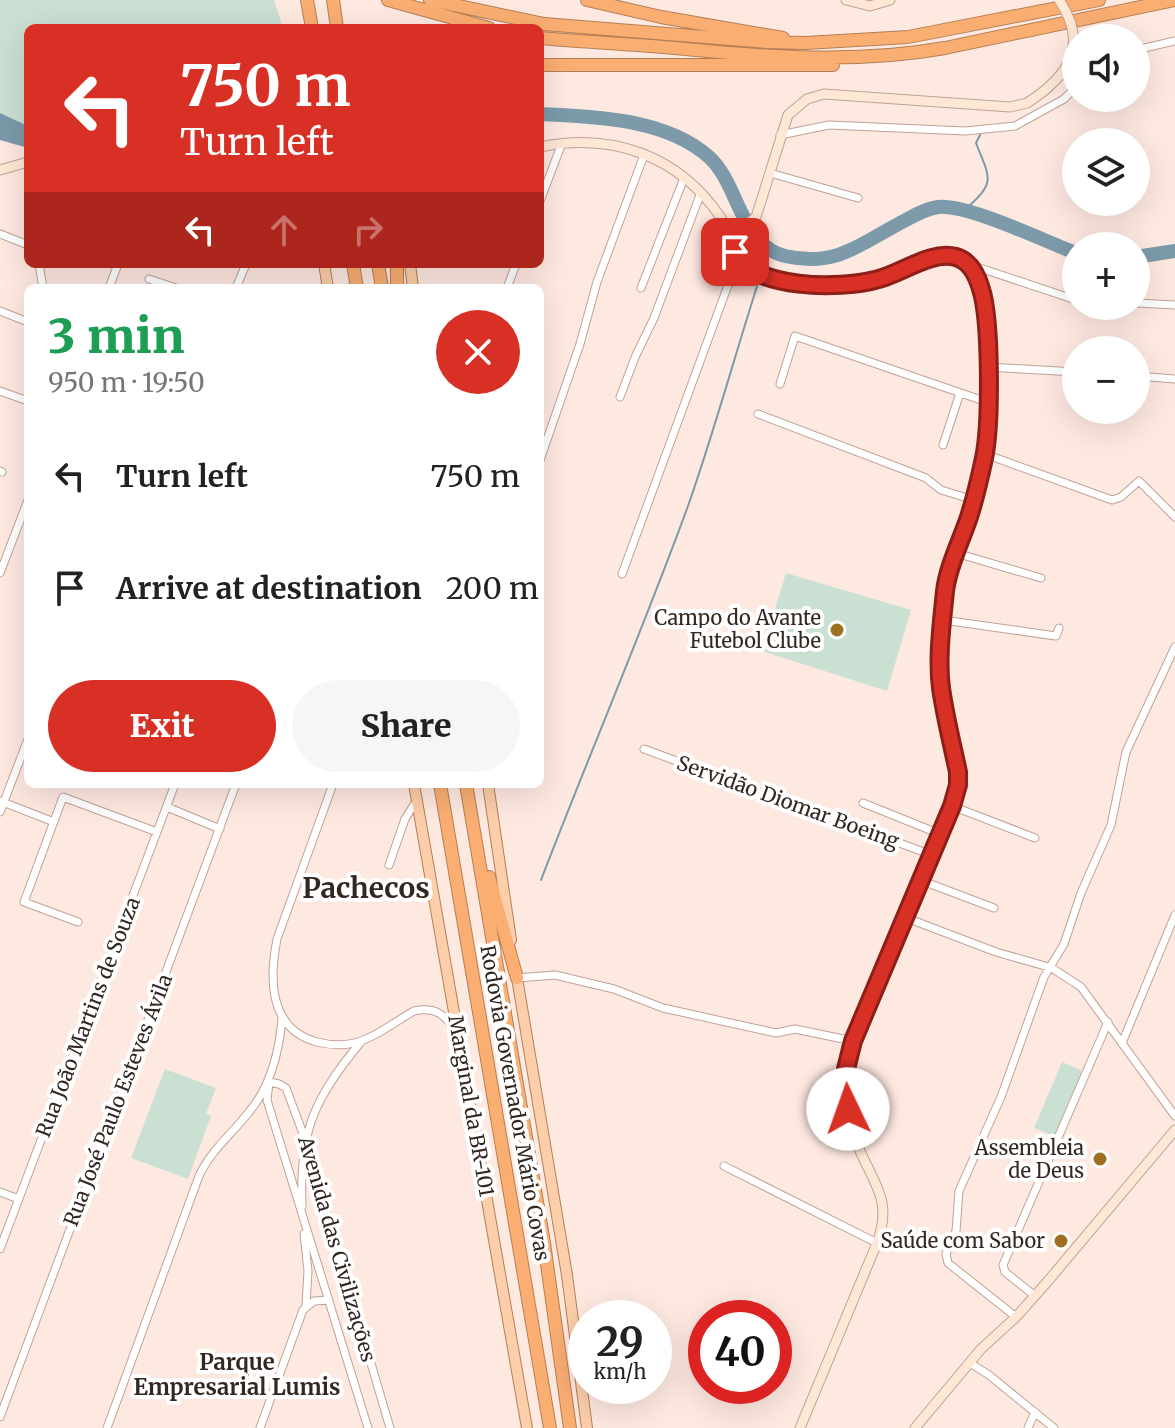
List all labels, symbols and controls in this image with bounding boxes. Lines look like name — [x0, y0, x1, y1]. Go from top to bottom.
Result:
map controls — [1062, 24, 1150, 424]
button: sound — [1062, 24, 1150, 112]
text: 750 m — [180, 51, 351, 121]
icon: left — [48, 56, 152, 160]
text: Turn left — [180, 120, 334, 165]
button: layers — [1062, 128, 1150, 216]
icon: left — [178, 208, 222, 252]
icon: ahead — [262, 208, 306, 252]
icon: right — [346, 208, 390, 252]
pin — [701, 218, 769, 286]
icon: arrive — [713, 230, 757, 274]
button: + — [1062, 232, 1150, 320]
text: 3 min — [48, 306, 185, 366]
button: close — [436, 310, 520, 394]
button: − — [1062, 336, 1150, 424]
text: 950 m · 19:50 — [48, 366, 205, 399]
icon: left — [48, 454, 92, 498]
text: Turn left — [116, 457, 248, 495]
text: 750 m — [431, 457, 520, 495]
icon: arrive — [48, 566, 92, 610]
text: Arrive at destination — [116, 569, 422, 607]
text: 200 m — [446, 569, 539, 607]
place label: Campo do Avante Futebol Clube — [654, 605, 821, 653]
marker: Campo do Avante Futebol Clube — [828, 621, 846, 639]
button: Exit — [48, 680, 276, 772]
button: Share — [292, 680, 520, 772]
street label: Servidão Diomar Boeing — [674, 750, 903, 853]
district label: Pachecos — [302, 870, 430, 906]
street label: Rua João Martins de Souza — [30, 893, 145, 1140]
street label: Rodovia Governador Mário Covas — [475, 943, 556, 1263]
street label: Rua José Paulo Esteves Ávila — [56, 969, 177, 1229]
street label: Marginal da BR-101 — [443, 1013, 500, 1199]
position arrow — [806, 1067, 890, 1151]
street label: Avenida das Civilizações — [293, 1132, 382, 1365]
place label: Assembleia de Deus — [974, 1135, 1084, 1183]
marker: Assembleia de Deus — [1091, 1150, 1109, 1168]
place label: Saúde com Sabor — [880, 1228, 1045, 1253]
marker: Saúde com Sabor — [1052, 1232, 1070, 1250]
speed limit sign: 40 — [688, 1300, 792, 1404]
text: 29 — [596, 1317, 644, 1367]
district label: Parque Empresarial Lumis — [134, 1348, 340, 1401]
text: km/h — [594, 1359, 646, 1384]

